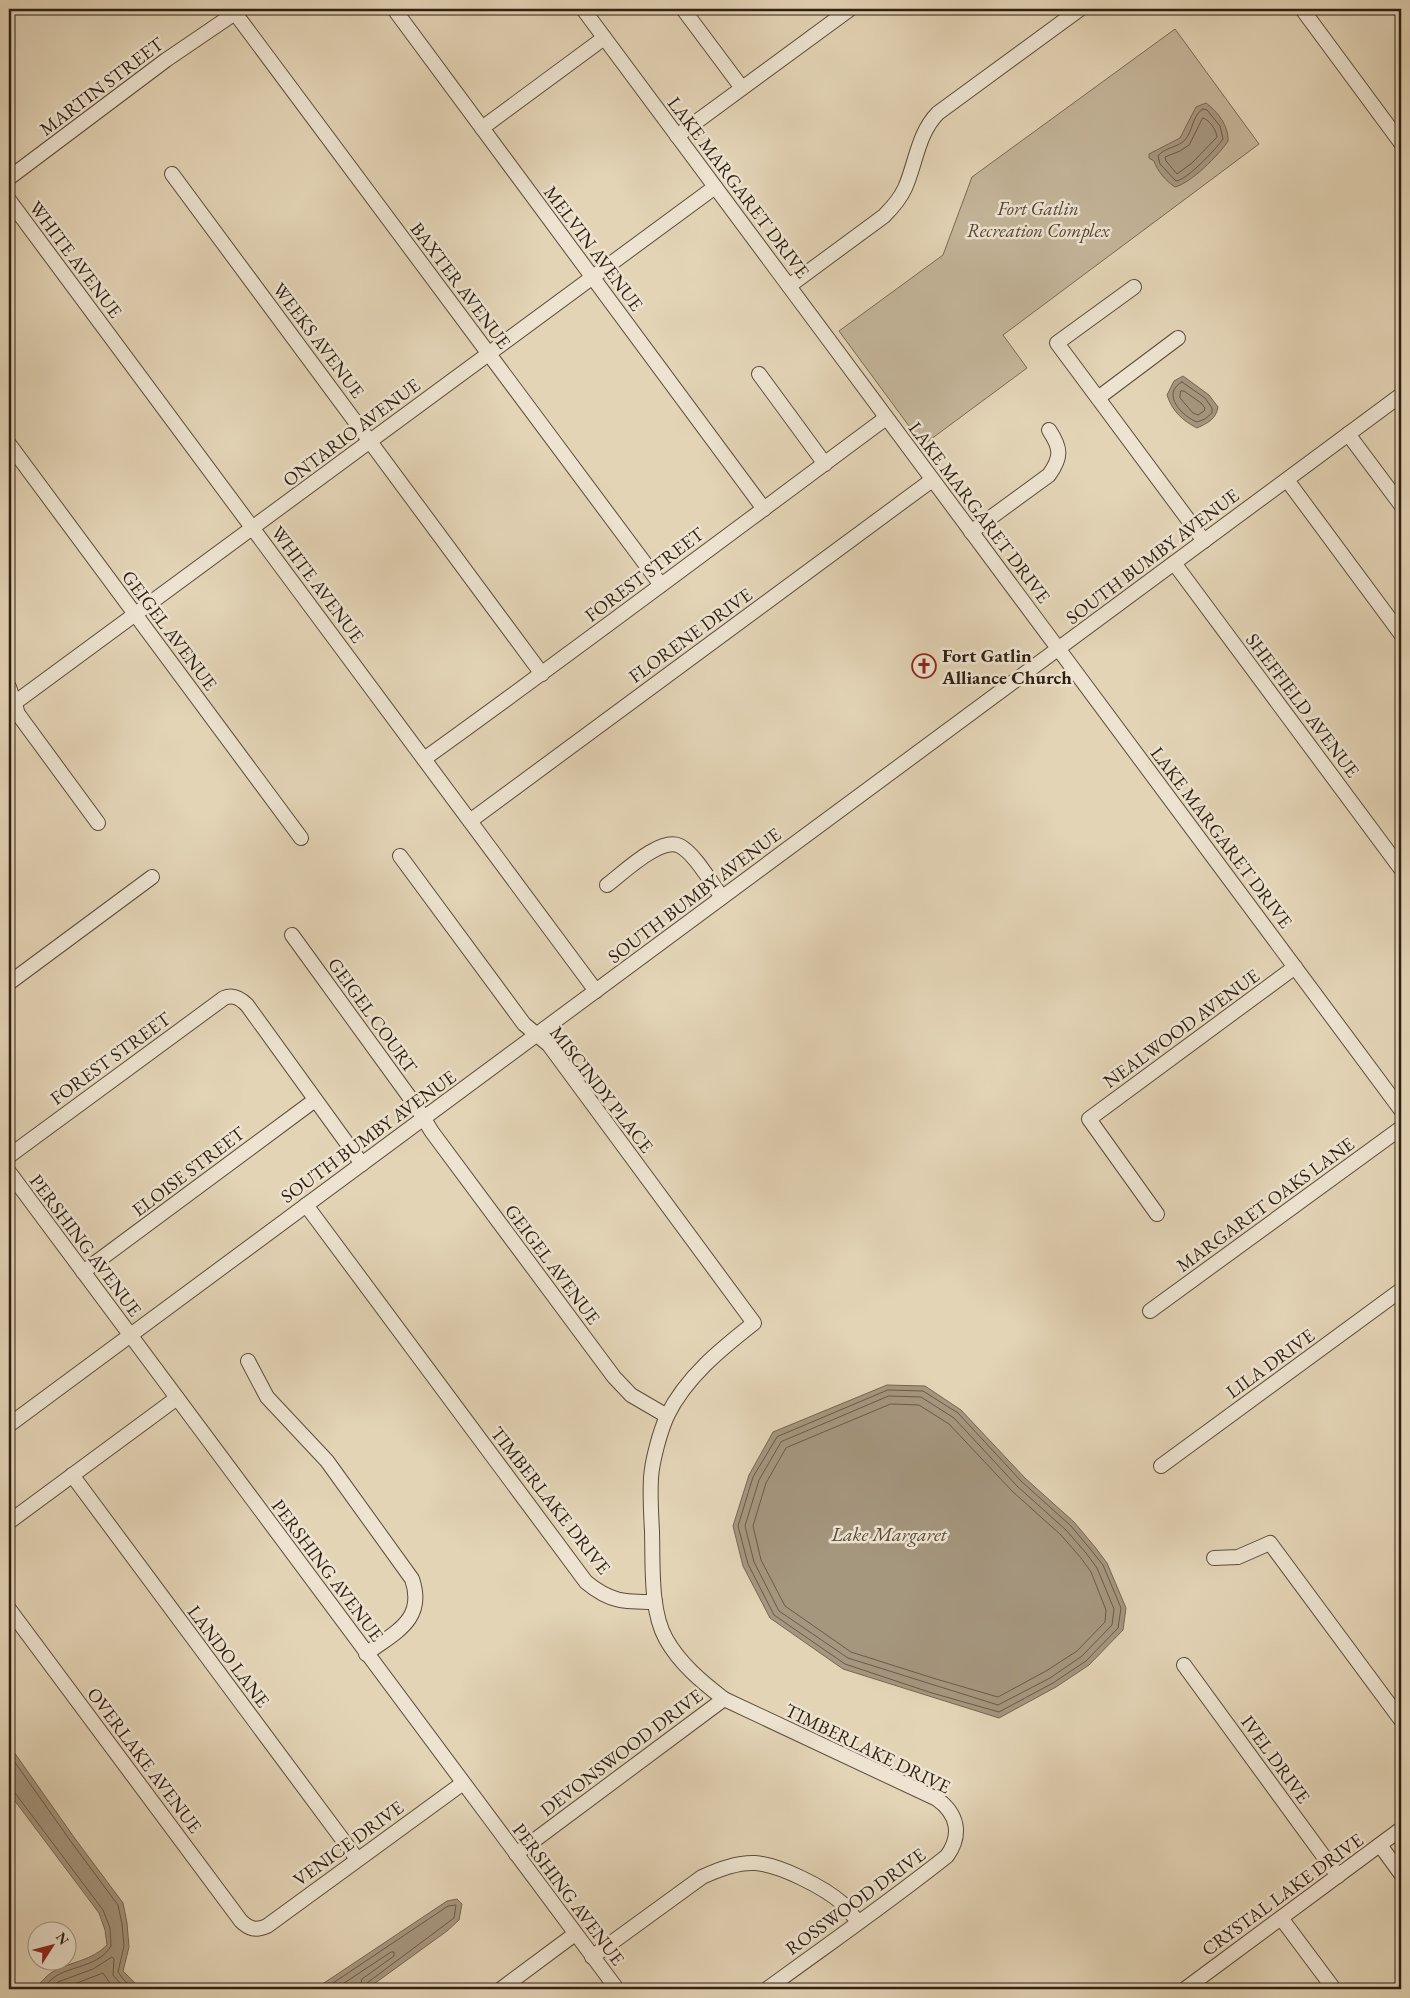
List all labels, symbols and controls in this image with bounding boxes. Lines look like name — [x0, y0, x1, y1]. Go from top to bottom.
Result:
street label: MARTIN STREET — [34, 31, 169, 141]
street label: LAKE MARGARET DRIVE — [662, 91, 815, 283]
street label: MELVIN AVENUE — [538, 181, 649, 316]
street label: WHITE AVENUE — [23, 196, 128, 323]
park label: Fort Gatlin Recreation Complex — [967, 196, 1110, 243]
street label: BAXTER AVENUE — [405, 217, 517, 354]
street label: WEEKS AVENUE — [267, 278, 370, 403]
street label: ONTARIO AVENUE — [278, 372, 425, 492]
street label: LAKE MARGARET DRIVE — [903, 416, 1056, 608]
street label: SOUTH BUMBY AVENUE — [1061, 483, 1244, 630]
street label: WHITE AVENUE — [265, 521, 370, 648]
street label: FOREST STREET — [580, 521, 709, 627]
street label: GEIGEL AVENUE — [116, 565, 223, 696]
street label: FLORENE DRIVE — [623, 582, 757, 689]
street label: SHEFFIELD AVENUE — [1240, 628, 1365, 783]
place label: Fort Gatlin Alliance Church — [941, 643, 1072, 690]
church icon: Fort Gatlin Alliance Church — [911, 653, 937, 679]
street label: LAKE MARGARET DRIVE — [1145, 741, 1298, 933]
street label: SOUTH BUMBY AVENUE — [603, 822, 786, 969]
street label: GEIGEL COURT — [322, 953, 423, 1078]
street label: NEALWOOD AVENUE — [1098, 963, 1265, 1094]
street label: FOREST STREET — [45, 1006, 176, 1111]
street label: MISCINDY PLACE — [544, 1021, 659, 1158]
street label: SOUTH BUMBY AVENUE — [276, 1064, 461, 1208]
street label: ELOISE STREET — [127, 1121, 250, 1222]
street label: MARGARET OAKS LANE — [1171, 1131, 1360, 1277]
street label: PERSHING AVENUE — [24, 1169, 147, 1322]
street label: GEIGEL AVENUE — [499, 1199, 606, 1330]
street label: LILA DRIVE — [1221, 1323, 1320, 1404]
street label: TIMBERLAKE DRIVE — [485, 1421, 616, 1580]
street label: PERSHING AVENUE — [266, 1494, 389, 1647]
water label: Lake Margaret — [830, 1521, 948, 1547]
street label: LANDO LANE — [182, 1600, 275, 1713]
street label: OVERLAKE AVENUE — [82, 1682, 208, 1838]
street label: DEVONSWOOD DRIVE — [535, 1683, 708, 1822]
street label: TIMBERLAKE DRIVE — [781, 1697, 955, 1800]
street label: IVEL DRIVE — [1235, 1710, 1316, 1808]
street label: VENICE DRIVE — [288, 1795, 409, 1892]
street label: PERSHING AVENUE — [507, 1818, 630, 1971]
street label: CRYSTAL LAKE DRIVE — [1196, 1827, 1368, 1962]
street label: ROSSWOOD DRIVE — [780, 1842, 931, 1961]
north arrow — [28, 1920, 78, 1970]
text: N — [52, 1928, 74, 1949]

